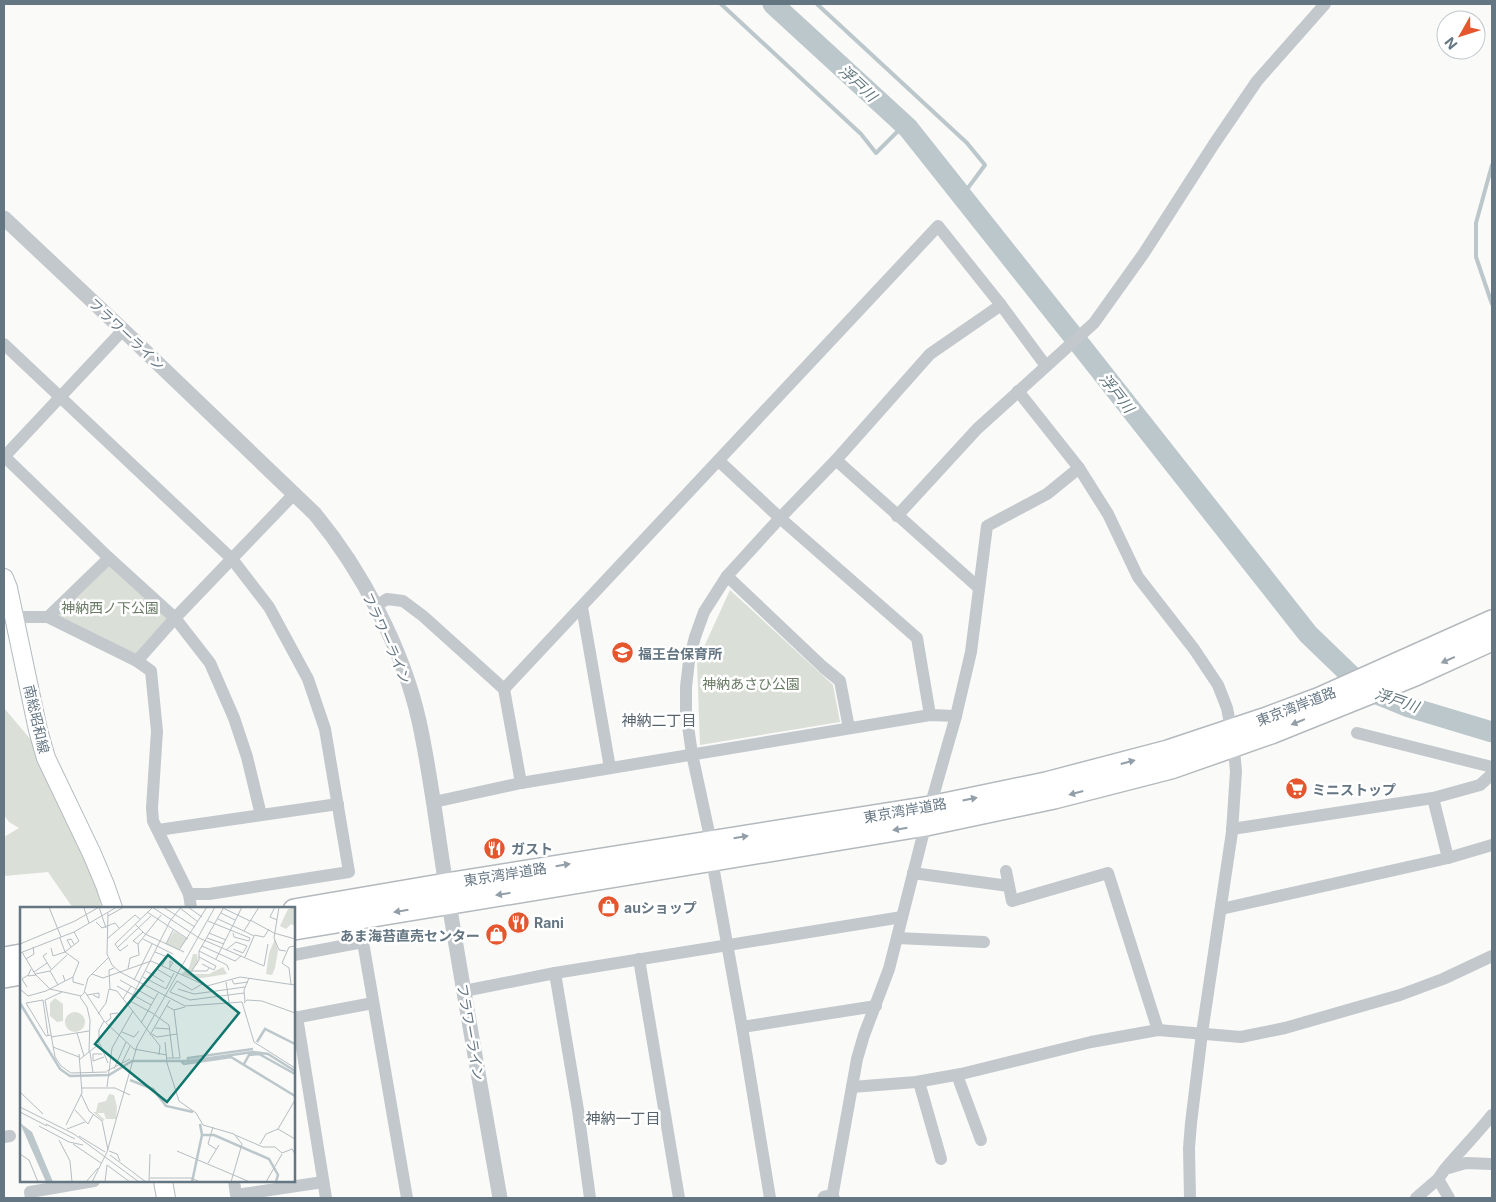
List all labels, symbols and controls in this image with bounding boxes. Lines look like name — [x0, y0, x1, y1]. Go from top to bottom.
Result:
north arrow — [1436, 10, 1486, 60]
text: N — [1441, 34, 1460, 53]
water label: 浮戸川 — [835, 61, 882, 107]
street label: フラワーライン — [85, 294, 169, 374]
water label: 浮戸川 — [1096, 369, 1140, 418]
street label: フラワーライン — [359, 590, 415, 686]
park label: 神納西ノ下公園 — [61, 599, 159, 616]
school or university icon: 福王台保育所 — [610, 641, 634, 665]
place label: 福王台保育所 — [638, 645, 722, 662]
one-way arrow — [1441, 657, 1455, 665]
park label: 神納あさひ公園 — [702, 675, 800, 692]
street label: 南総昭和線 — [21, 683, 53, 755]
street label: 東京湾岸道路 — [1254, 683, 1338, 729]
water label: 浮戸川 — [1373, 684, 1423, 717]
district label: 神納二丁目 — [621, 711, 697, 730]
one-way arrow — [1290, 719, 1305, 727]
one-way arrow — [1121, 758, 1136, 766]
supermarket icon: ミニストップ — [1284, 777, 1308, 801]
place label: ミニストップ — [1312, 781, 1396, 798]
one-way arrow — [1069, 789, 1084, 797]
street label: 東京湾岸道路 — [862, 794, 948, 826]
one-way arrow — [962, 794, 978, 802]
one-way arrow — [892, 825, 908, 833]
one-way arrow — [733, 832, 749, 840]
restaurant icon: ガスト — [483, 836, 507, 860]
place label: ガスト — [511, 840, 553, 857]
street label: 東京湾岸道路 — [462, 859, 548, 889]
one-way arrow — [555, 861, 571, 869]
one-way arrow — [494, 891, 510, 899]
shop icon: auショップ — [596, 895, 620, 919]
place label: auショップ — [624, 899, 697, 916]
inset map — [20, 907, 295, 1182]
one-way arrow — [393, 908, 409, 916]
restaurant icon: Rani — [506, 910, 530, 934]
place label: Rani — [534, 914, 564, 931]
shop icon: あま海苔直売センター — [484, 923, 508, 947]
place label: あま海苔直売センター — [340, 927, 480, 944]
street label: フラワーライン — [454, 982, 488, 1082]
district label: 神納一丁目 — [585, 1109, 661, 1128]

